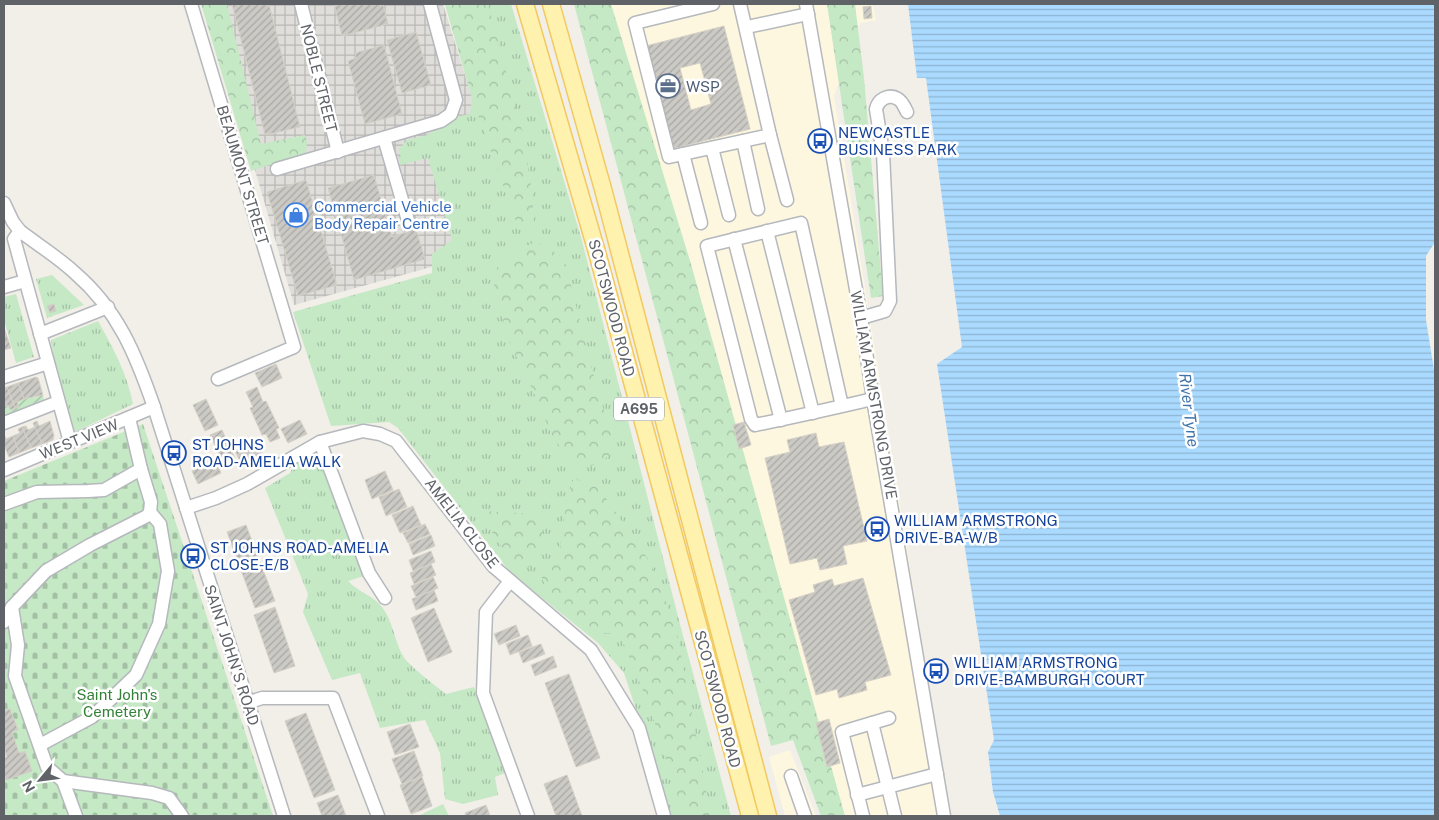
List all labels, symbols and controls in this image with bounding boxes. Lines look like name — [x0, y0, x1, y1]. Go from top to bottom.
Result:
street label: NOBLE STREET — [297, 22, 341, 134]
office icon: WSP — [655, 73, 681, 99]
place label: WSP — [686, 78, 720, 95]
street label: BEAUMONT STREET — [214, 103, 272, 247]
place label: NEWCASTLE BUSINESS PARK — [838, 124, 957, 158]
bus stop icon: NEWCASTLE BUSINESS PARK — [807, 128, 833, 154]
place label: Commercial Vehicle Body Repair Centre — [314, 198, 452, 232]
shop icon: Commercial Vehicle Body Repair Centre — [283, 202, 309, 228]
street label: SCOTSWOOD ROAD — [585, 237, 639, 379]
street label: WILLIAM ARMSTRONG DRIVE — [847, 289, 901, 501]
water label: River Tyne — [1175, 372, 1203, 448]
road number: A695 — [614, 398, 664, 420]
street label: WEST VIEW — [37, 415, 121, 463]
place label: ST JOHNS ROAD-AMELIA WALK — [192, 436, 341, 470]
bus stop icon: ST JOHNS ROAD-AMELIA WALK — [161, 440, 187, 466]
street label: AMELIA CLOSE — [422, 475, 502, 571]
place label: WILLIAM ARMSTRONG DRIVE-BA-W/B — [894, 512, 1058, 546]
bus stop icon: WILLIAM ARMSTRONG DRIVE-BA-W/B — [864, 516, 890, 542]
place label: ST JOHNS ROAD-AMELIA CLOSE-E/B — [210, 539, 390, 573]
bus stop icon: ST JOHNS ROAD-AMELIA CLOSE-E/B — [180, 543, 206, 569]
street label: SAINT JOHN'S ROAD — [201, 582, 263, 728]
street label: SCOTSWOOD ROAD — [691, 628, 745, 770]
place label: WILLIAM ARMSTRONG DRIVE-BAMBURGH COURT — [954, 654, 1145, 688]
bus stop icon: WILLIAM ARMSTRONG DRIVE-BAMBURGH COURT — [923, 658, 949, 684]
park label: Saint John's Cemetery — [77, 686, 157, 720]
north arrow — [15, 755, 65, 805]
text: N — [19, 778, 38, 795]

